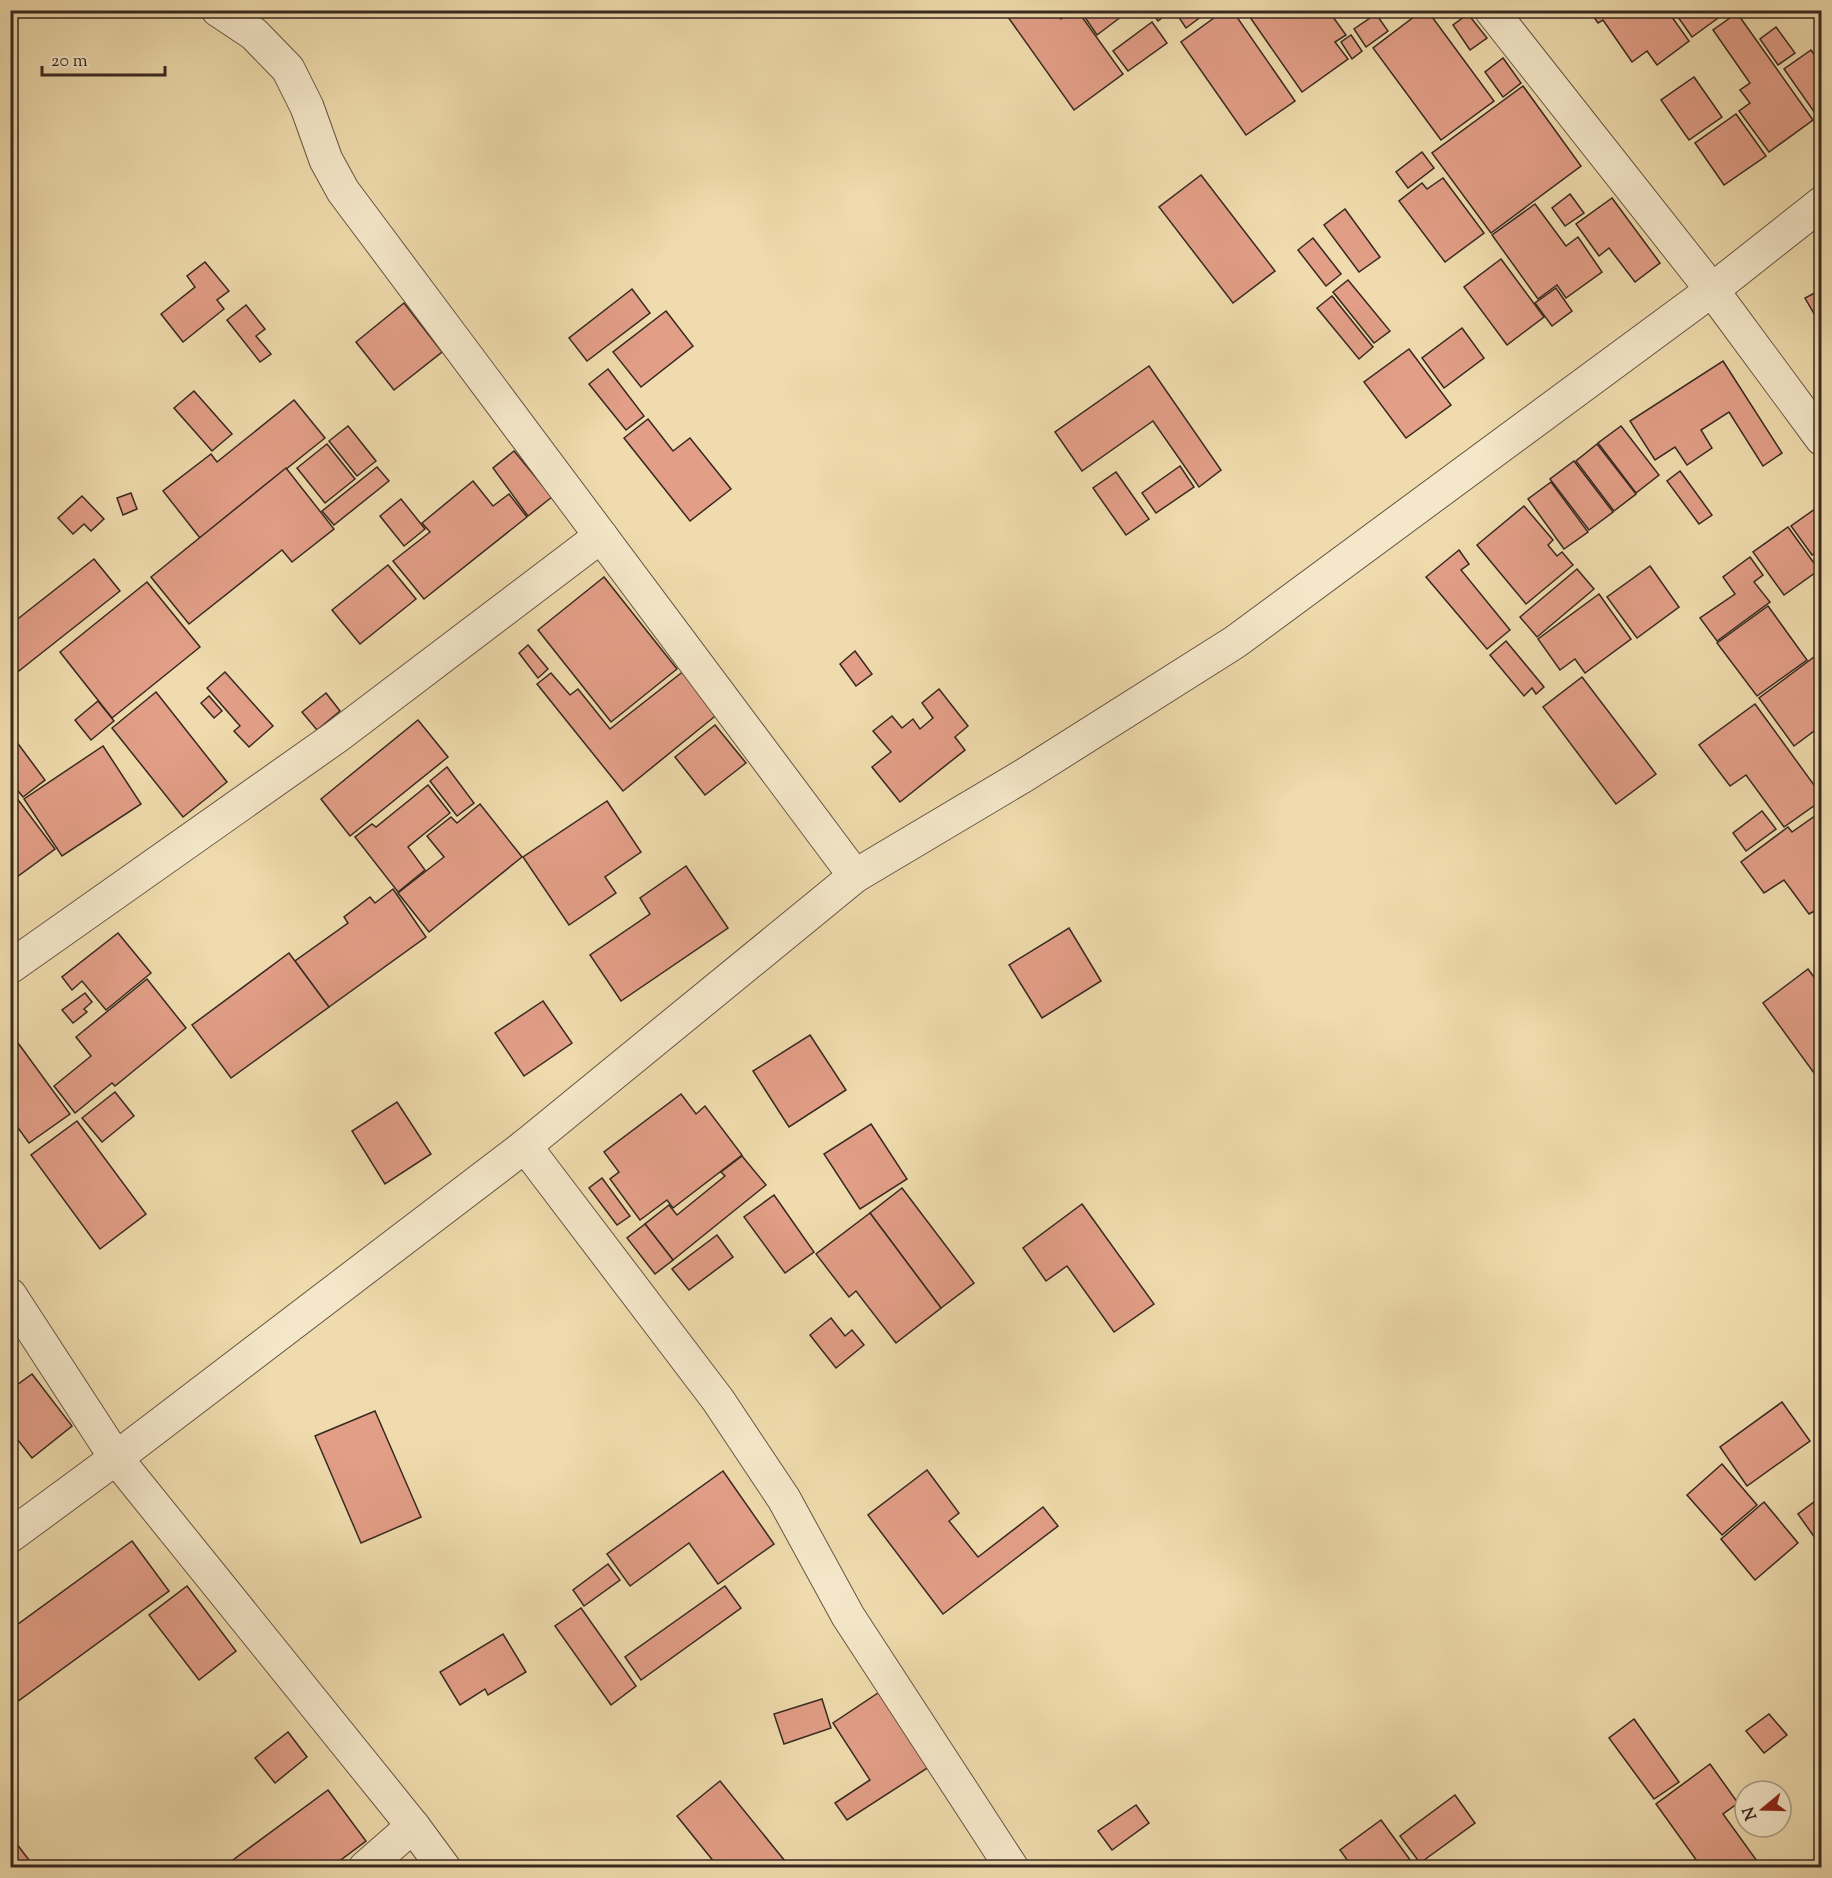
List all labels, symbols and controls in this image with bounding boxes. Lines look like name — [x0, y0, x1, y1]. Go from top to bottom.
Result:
scale bar — [42, 39, 165, 77]
text: 20 m — [51, 49, 88, 75]
north arrow — [1733, 1779, 1793, 1839]
text: N — [1738, 1803, 1764, 1823]

